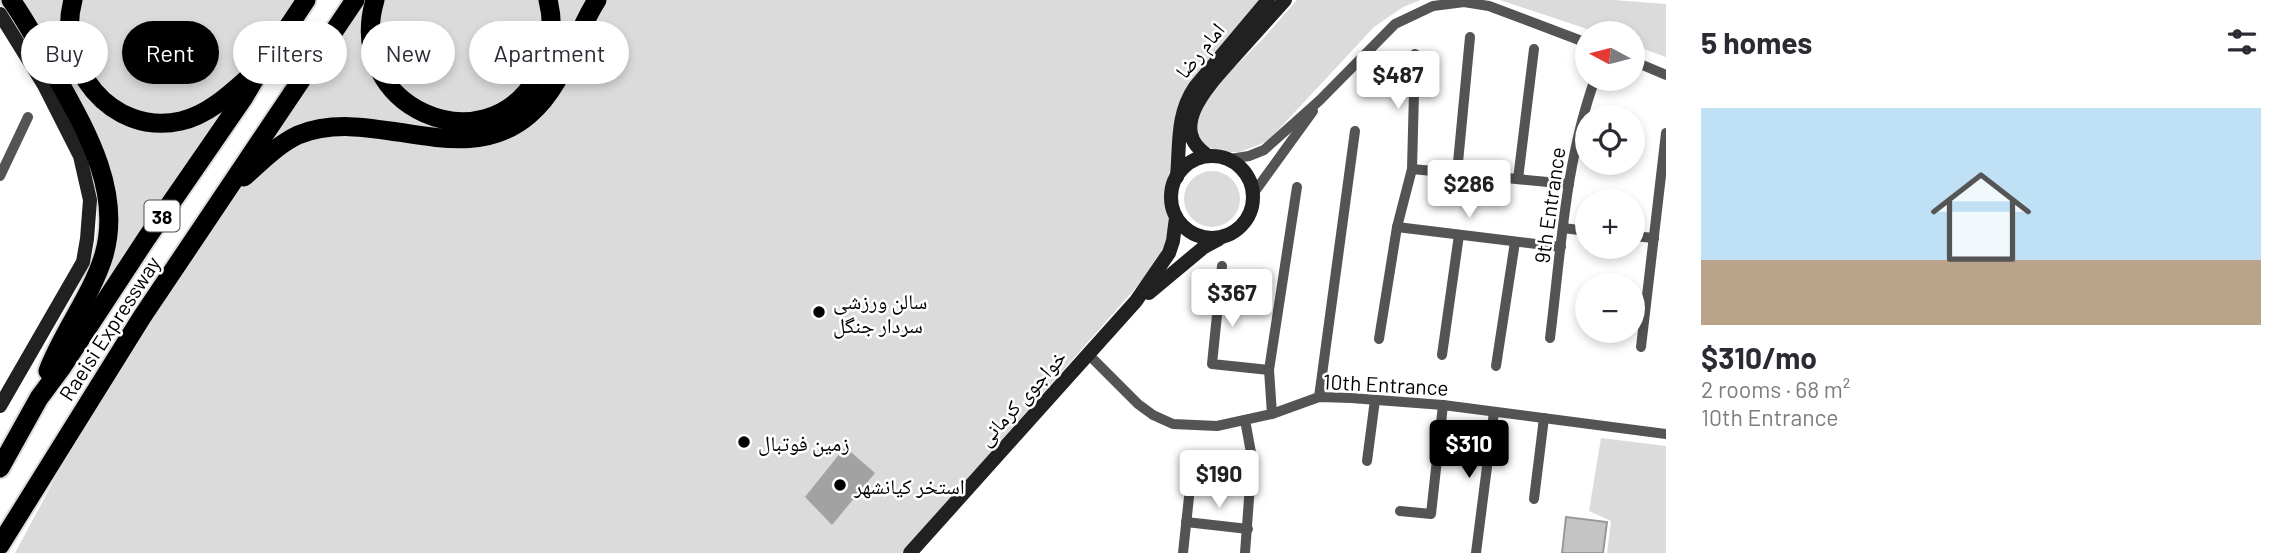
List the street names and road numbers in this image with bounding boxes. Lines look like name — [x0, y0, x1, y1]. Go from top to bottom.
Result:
street label: امام رضا — [1169, 17, 1231, 85]
street label: 9th Entrance — [1528, 145, 1570, 265]
road number: 38 — [144, 200, 180, 232]
street label: Raeisi Expressway — [53, 251, 165, 405]
street label: خواجوی کرمانی — [971, 344, 1072, 452]
street label: 10th Entrance — [1323, 368, 1449, 400]

